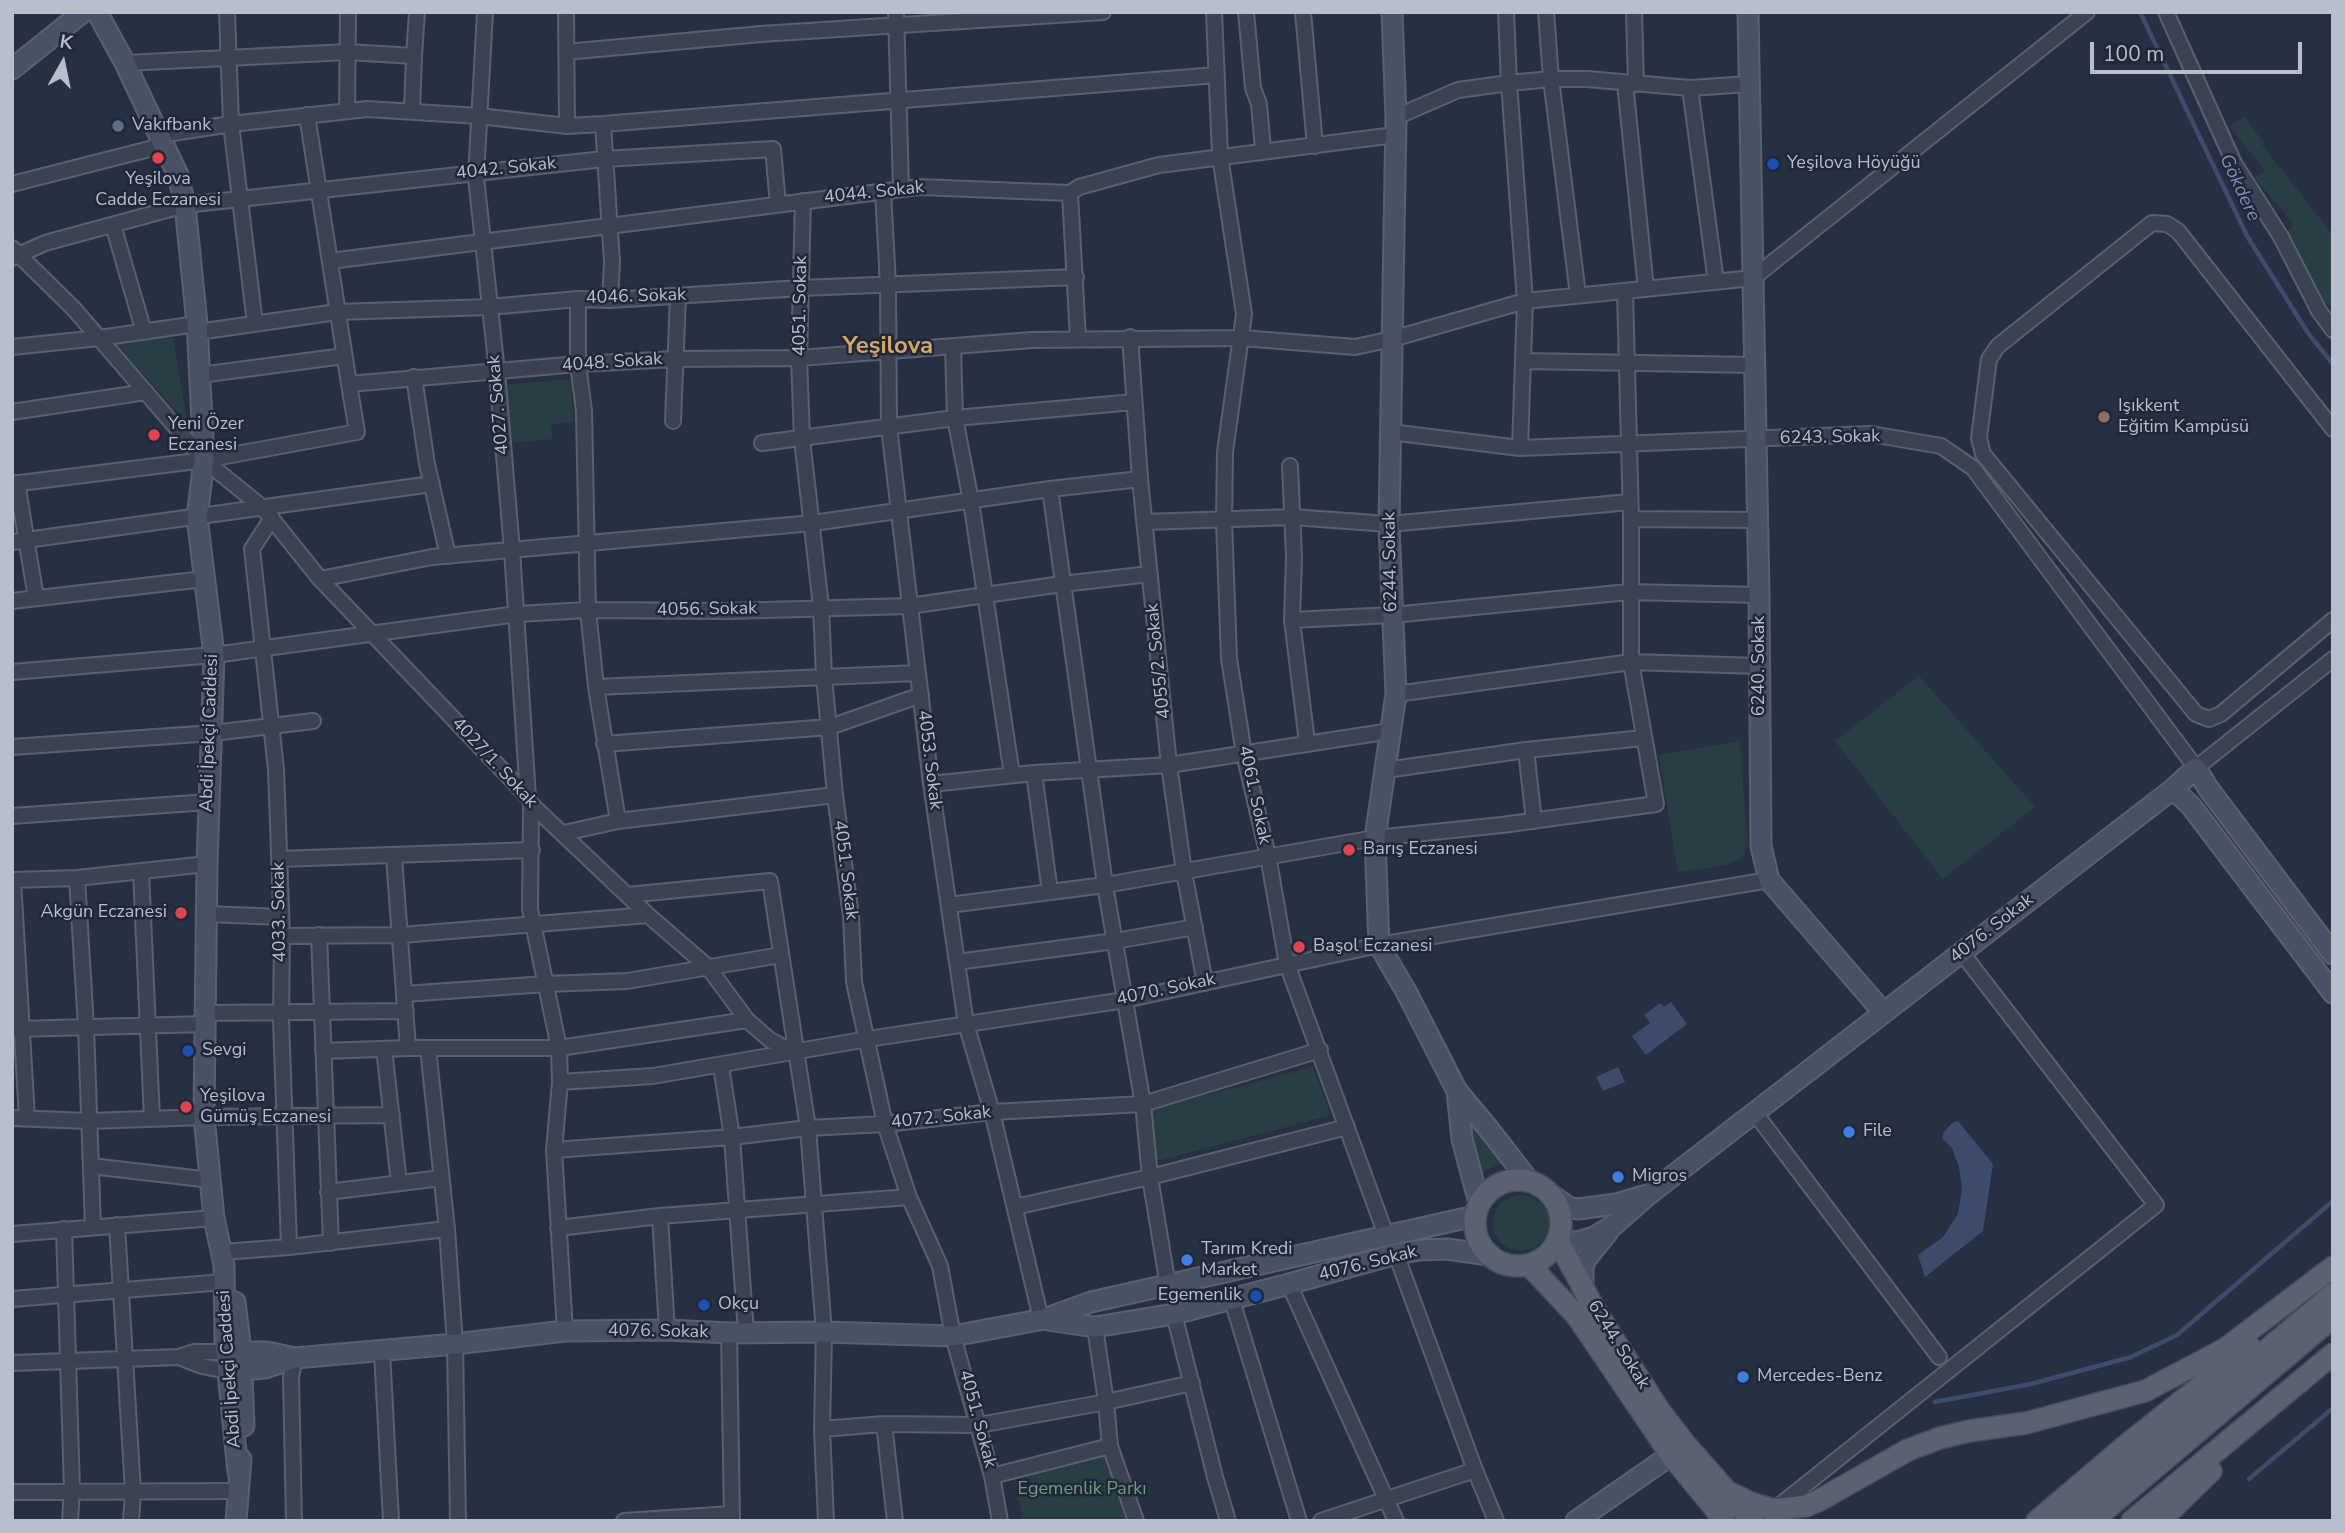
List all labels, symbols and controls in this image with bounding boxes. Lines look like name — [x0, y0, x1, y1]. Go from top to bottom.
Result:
north arrow — [28, 28, 98, 98]
text: K — [58, 28, 75, 56]
scale bar — [2093, 28, 2305, 72]
text: 100 m — [2103, 40, 2164, 68]
place label: Vakıfbank — [132, 115, 211, 137]
marker: Vakıfbank — [110, 118, 126, 134]
marker: Yeşilova Cadde Eczanesi — [150, 150, 166, 166]
water label: Gökdere — [2214, 151, 2264, 225]
street label: 4042. Sokak — [455, 153, 557, 185]
place label: Yeşilova Höyüğü — [1787, 153, 1921, 175]
marker: Yeşilova Höyüğü — [1765, 156, 1781, 172]
place label: Yeşilova Cadde Eczanesi — [95, 169, 221, 212]
street label: 4044. Sokak — [823, 177, 925, 209]
street label: 4051. Sokak — [789, 256, 813, 356]
street label: 4046. Sokak — [585, 284, 687, 310]
district label: Yeşilova — [843, 333, 933, 361]
street label: 4048. Sokak — [561, 349, 663, 377]
street label: 4027. Sokak — [484, 354, 514, 456]
place label: Işıkkent Eğitim Kampüsü — [2118, 396, 2249, 438]
marker: Işıkkent Eğitim Kampüsü — [2096, 409, 2112, 425]
place label: Yeni Özer Eczanesi — [168, 414, 244, 457]
street label: 6243. Sokak — [1780, 426, 1880, 450]
marker: Yeni Özer Eczanesi — [146, 427, 162, 443]
street label: 6244. Sokak — [1379, 512, 1403, 612]
street label: 4056. Sokak — [657, 598, 757, 622]
street label: 4055/2. Sokak — [1142, 602, 1176, 720]
street label: 6240. Sokak — [1749, 616, 1771, 716]
street label: Abdi İpekçi Caddesi — [196, 654, 224, 812]
street label: 4053. Sokak — [912, 709, 946, 811]
street label: 4027/1. Sokak — [446, 713, 542, 813]
street label: 4061. Sokak — [1233, 744, 1275, 846]
street label: 4051. Sokak — [828, 819, 862, 921]
place label: Barış Eczanesi — [1363, 839, 1478, 861]
marker: Barış Eczanesi — [1341, 842, 1357, 858]
street label: 4033. Sokak — [268, 862, 292, 962]
street label: 4076. Sokak — [1946, 890, 2038, 968]
place label: Akgün Eczanesi — [40, 902, 167, 924]
marker: Akgün Eczanesi — [173, 905, 189, 921]
place label: Başol Eczanesi — [1313, 936, 1433, 958]
marker: Başol Eczanesi — [1291, 939, 1307, 955]
street label: 4070. Sokak — [1115, 969, 1217, 1011]
place label: Sevgi — [202, 1040, 246, 1062]
marker: Sevgi — [180, 1043, 196, 1059]
place label: Yeşilova Gümüş Eczanesi — [200, 1086, 331, 1128]
marker: Yeşilova Gümüş Eczanesi — [178, 1099, 194, 1115]
street label: 4072. Sokak — [890, 1102, 992, 1134]
place label: File — [1863, 1121, 1892, 1143]
marker: File — [1841, 1124, 1857, 1140]
place label: Migros — [1632, 1166, 1687, 1188]
marker: Migros — [1610, 1169, 1626, 1185]
place label: Tarım Kredi Market — [1201, 1239, 1292, 1282]
street label: 4076. Sokak — [1317, 1241, 1419, 1287]
marker: Tarım Kredi Market — [1179, 1252, 1195, 1268]
place label: Egemenlik — [1158, 1285, 1242, 1307]
marker: Egemenlik — [1248, 1288, 1264, 1304]
street label: Abdi İpekçi Caddesi — [214, 1289, 246, 1449]
place label: Okçu — [718, 1294, 759, 1316]
marker: Okçu — [696, 1297, 712, 1313]
street label: 6244. Sokak — [1582, 1297, 1654, 1393]
street label: 4076. Sokak — [608, 1320, 708, 1344]
place label: Mercedes-Benz — [1757, 1366, 1883, 1388]
street label: 4051. Sokak — [954, 1368, 1000, 1470]
marker: Mercedes-Benz — [1735, 1369, 1751, 1385]
park label: Egemenlik Parkı — [1017, 1479, 1147, 1501]

